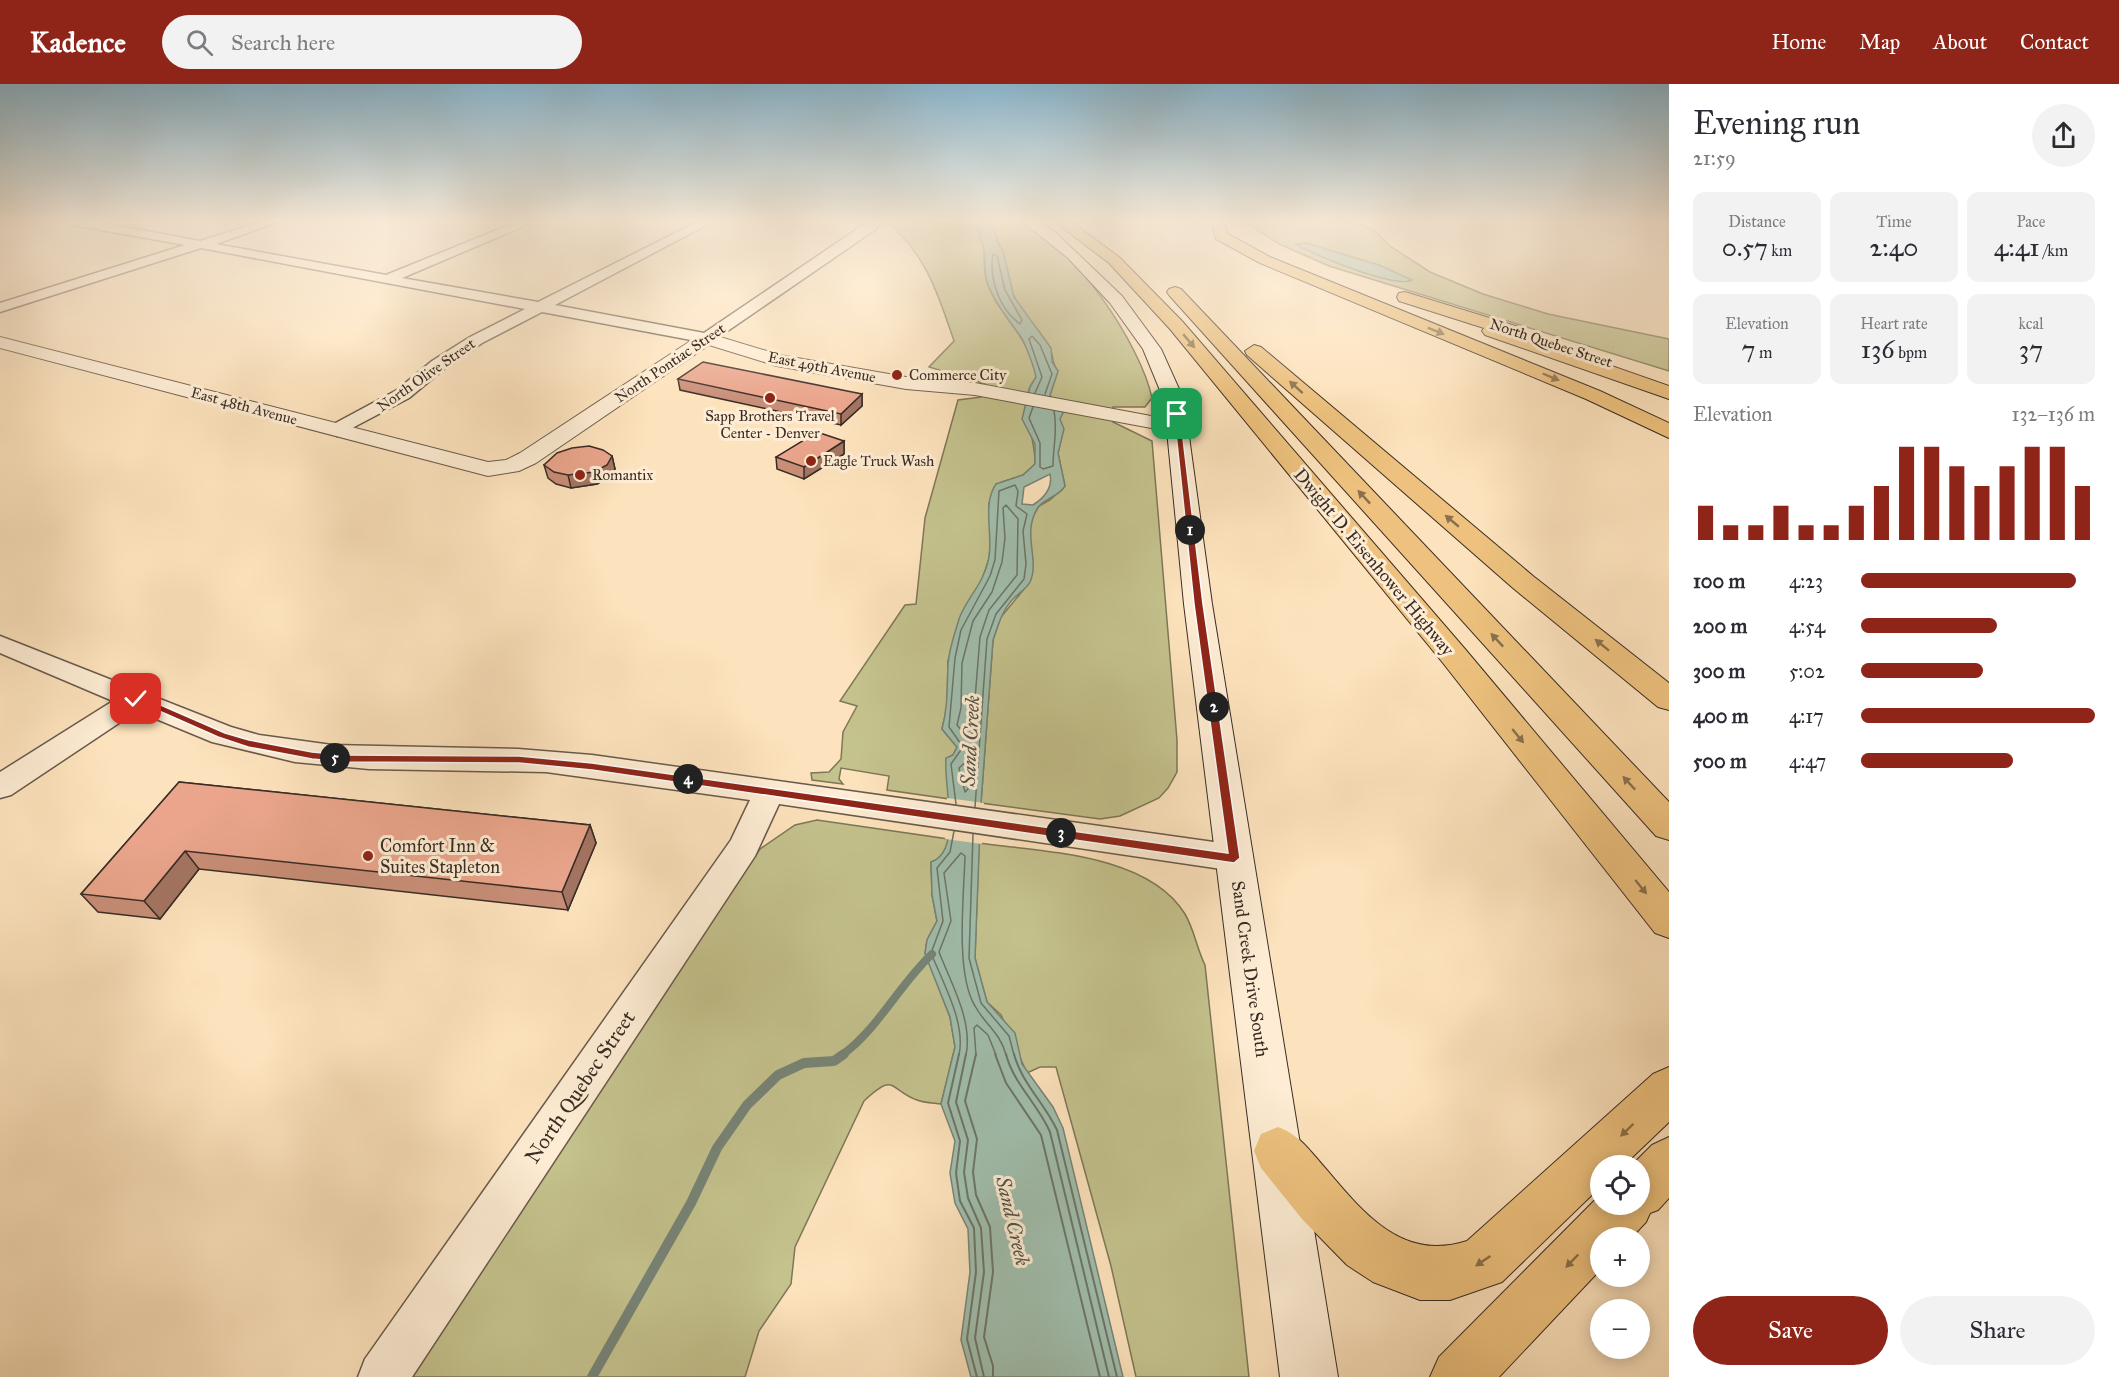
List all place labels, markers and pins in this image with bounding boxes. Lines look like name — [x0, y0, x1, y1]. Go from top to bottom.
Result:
place label: Commerce City — [909, 366, 1007, 384]
marker: Commerce City — [890, 368, 904, 382]
pin — [1151, 388, 1202, 439]
marker: Sapp Brothers Travel Center - Denver — [763, 391, 777, 405]
place label: Sapp Brothers Travel Center - Denver — [705, 407, 836, 442]
place label: Eagle Truck Wash — [823, 452, 935, 470]
marker: Eagle Truck Wash — [804, 454, 818, 468]
place label: Romantix — [592, 466, 653, 484]
marker: Romantix — [573, 468, 587, 482]
pin: 1 — [1175, 515, 1205, 545]
pin — [110, 673, 161, 724]
pin: 2 — [1199, 692, 1229, 722]
pin: 5 — [320, 743, 350, 773]
pin: 4 — [673, 764, 703, 794]
pin: 3 — [1046, 818, 1076, 848]
place label: Comfort Inn & Suites Stapleton — [380, 835, 500, 878]
marker: Comfort Inn & Suites Stapleton — [361, 849, 375, 863]

